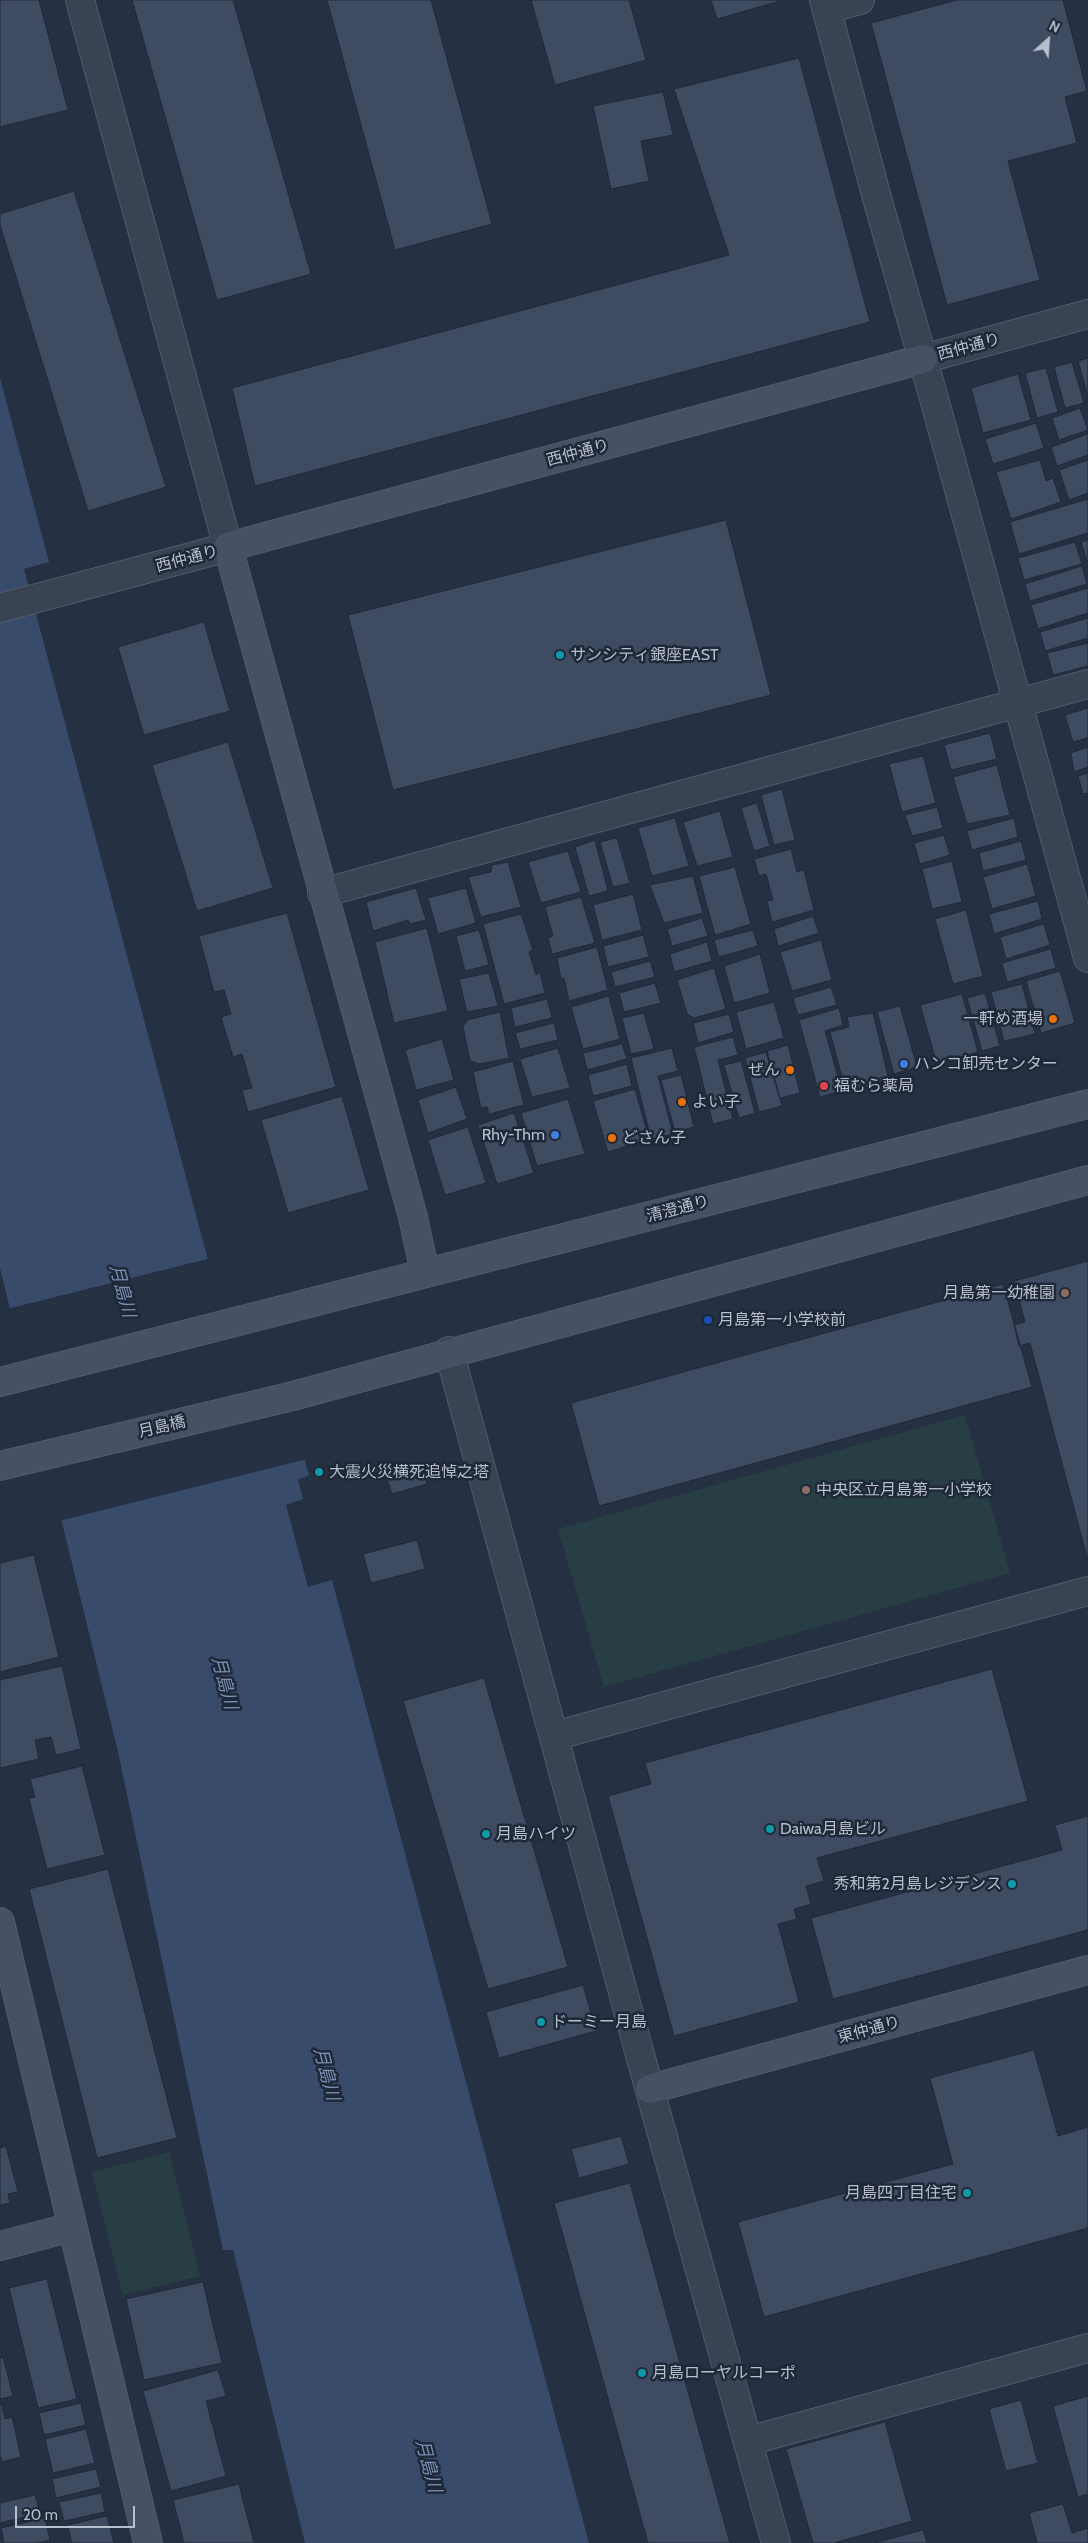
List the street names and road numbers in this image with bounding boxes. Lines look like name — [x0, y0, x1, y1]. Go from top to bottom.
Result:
street label: 西仲通り — [936, 329, 1002, 365]
street label: 西仲通り — [545, 435, 611, 471]
street label: 西仲通り — [154, 541, 220, 577]
street label: 清澄通り — [645, 1191, 711, 1227]
street label: 月島橋 — [136, 1412, 188, 1442]
street label: 東仲通り — [836, 2012, 902, 2048]

